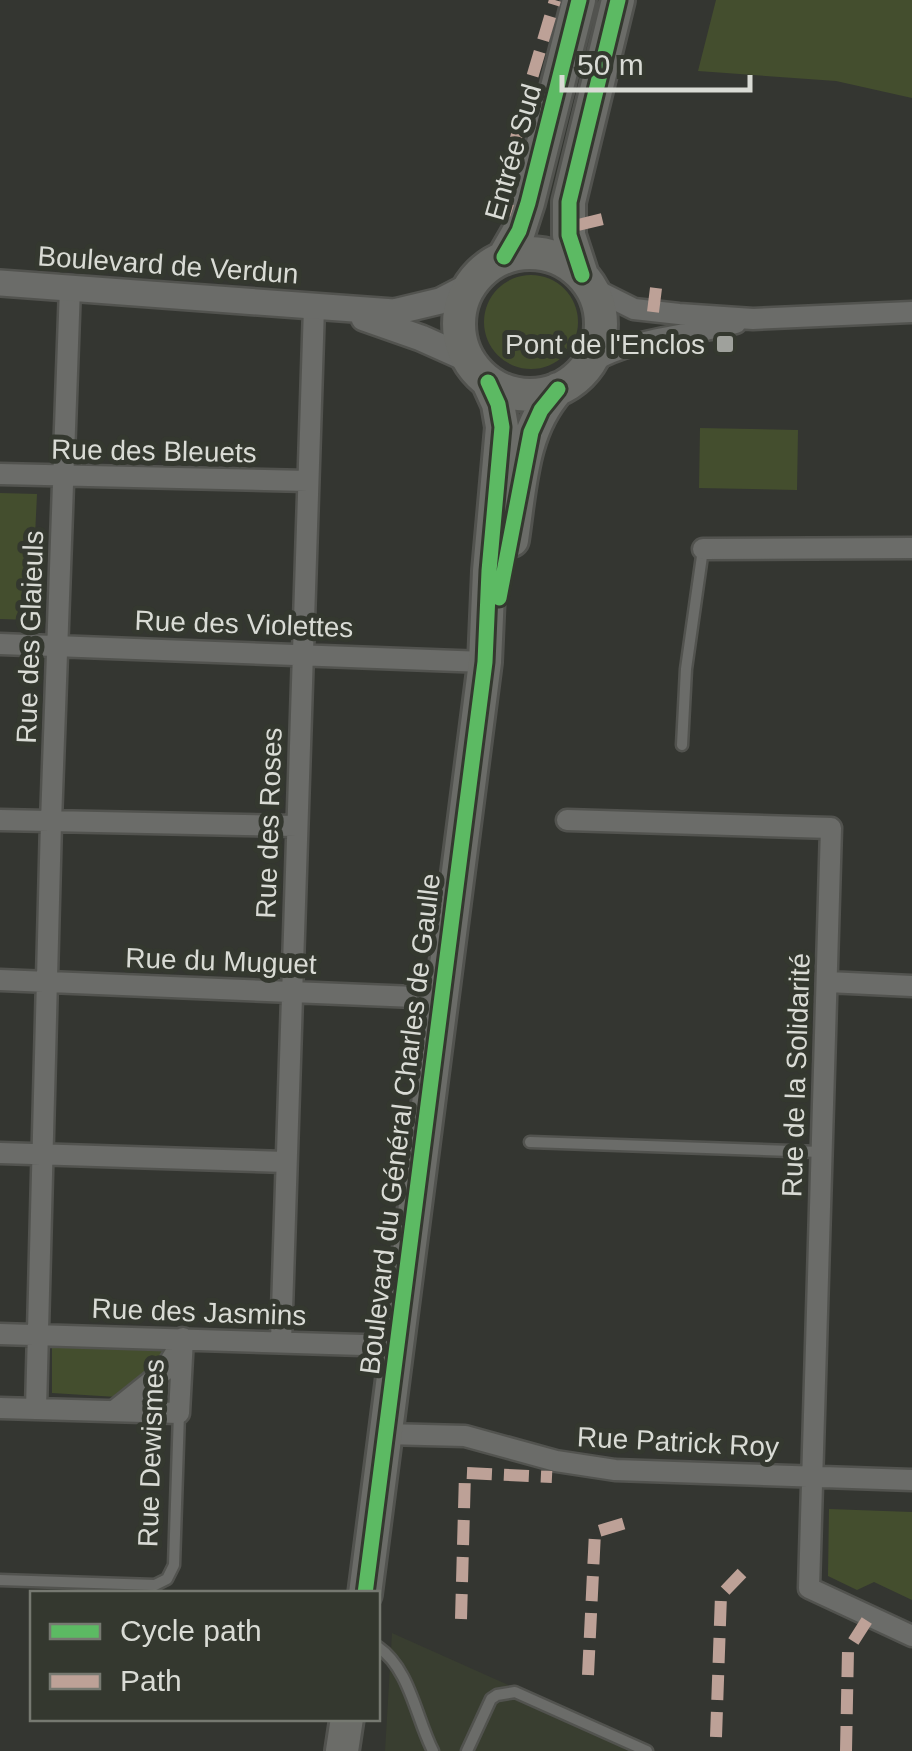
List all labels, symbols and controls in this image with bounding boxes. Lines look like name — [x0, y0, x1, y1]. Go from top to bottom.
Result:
scale bar — [562, 30, 750, 92]
text: 50 m — [577, 48, 644, 81]
street label: Entrée Sud — [479, 80, 547, 224]
street label: Boulevard de Verdun — [36, 240, 300, 290]
place label: Pont de l'Enclos — [505, 329, 705, 360]
marker: Pont de l'Enclos — [714, 333, 736, 355]
street label: Rue des Bleuets — [51, 434, 257, 468]
street label: Rue des Glaieuls — [11, 530, 49, 744]
street label: Rue des Violettes — [134, 605, 354, 643]
street label: Rue des Roses — [250, 727, 288, 919]
street label: Boulevard du Général Charles de Gaulle — [354, 872, 446, 1376]
street label: Rue du Muguet — [125, 942, 317, 980]
street label: Rue de la Solidarité — [776, 952, 816, 1198]
street label: Rue des Jasmins — [91, 1293, 307, 1331]
street label: Rue Dewismes — [132, 1358, 170, 1548]
street label: Rue Patrick Roy — [576, 1421, 780, 1463]
legend — [30, 1591, 380, 1721]
text: Cycle path — [120, 1614, 262, 1647]
text: Path — [120, 1664, 182, 1697]

